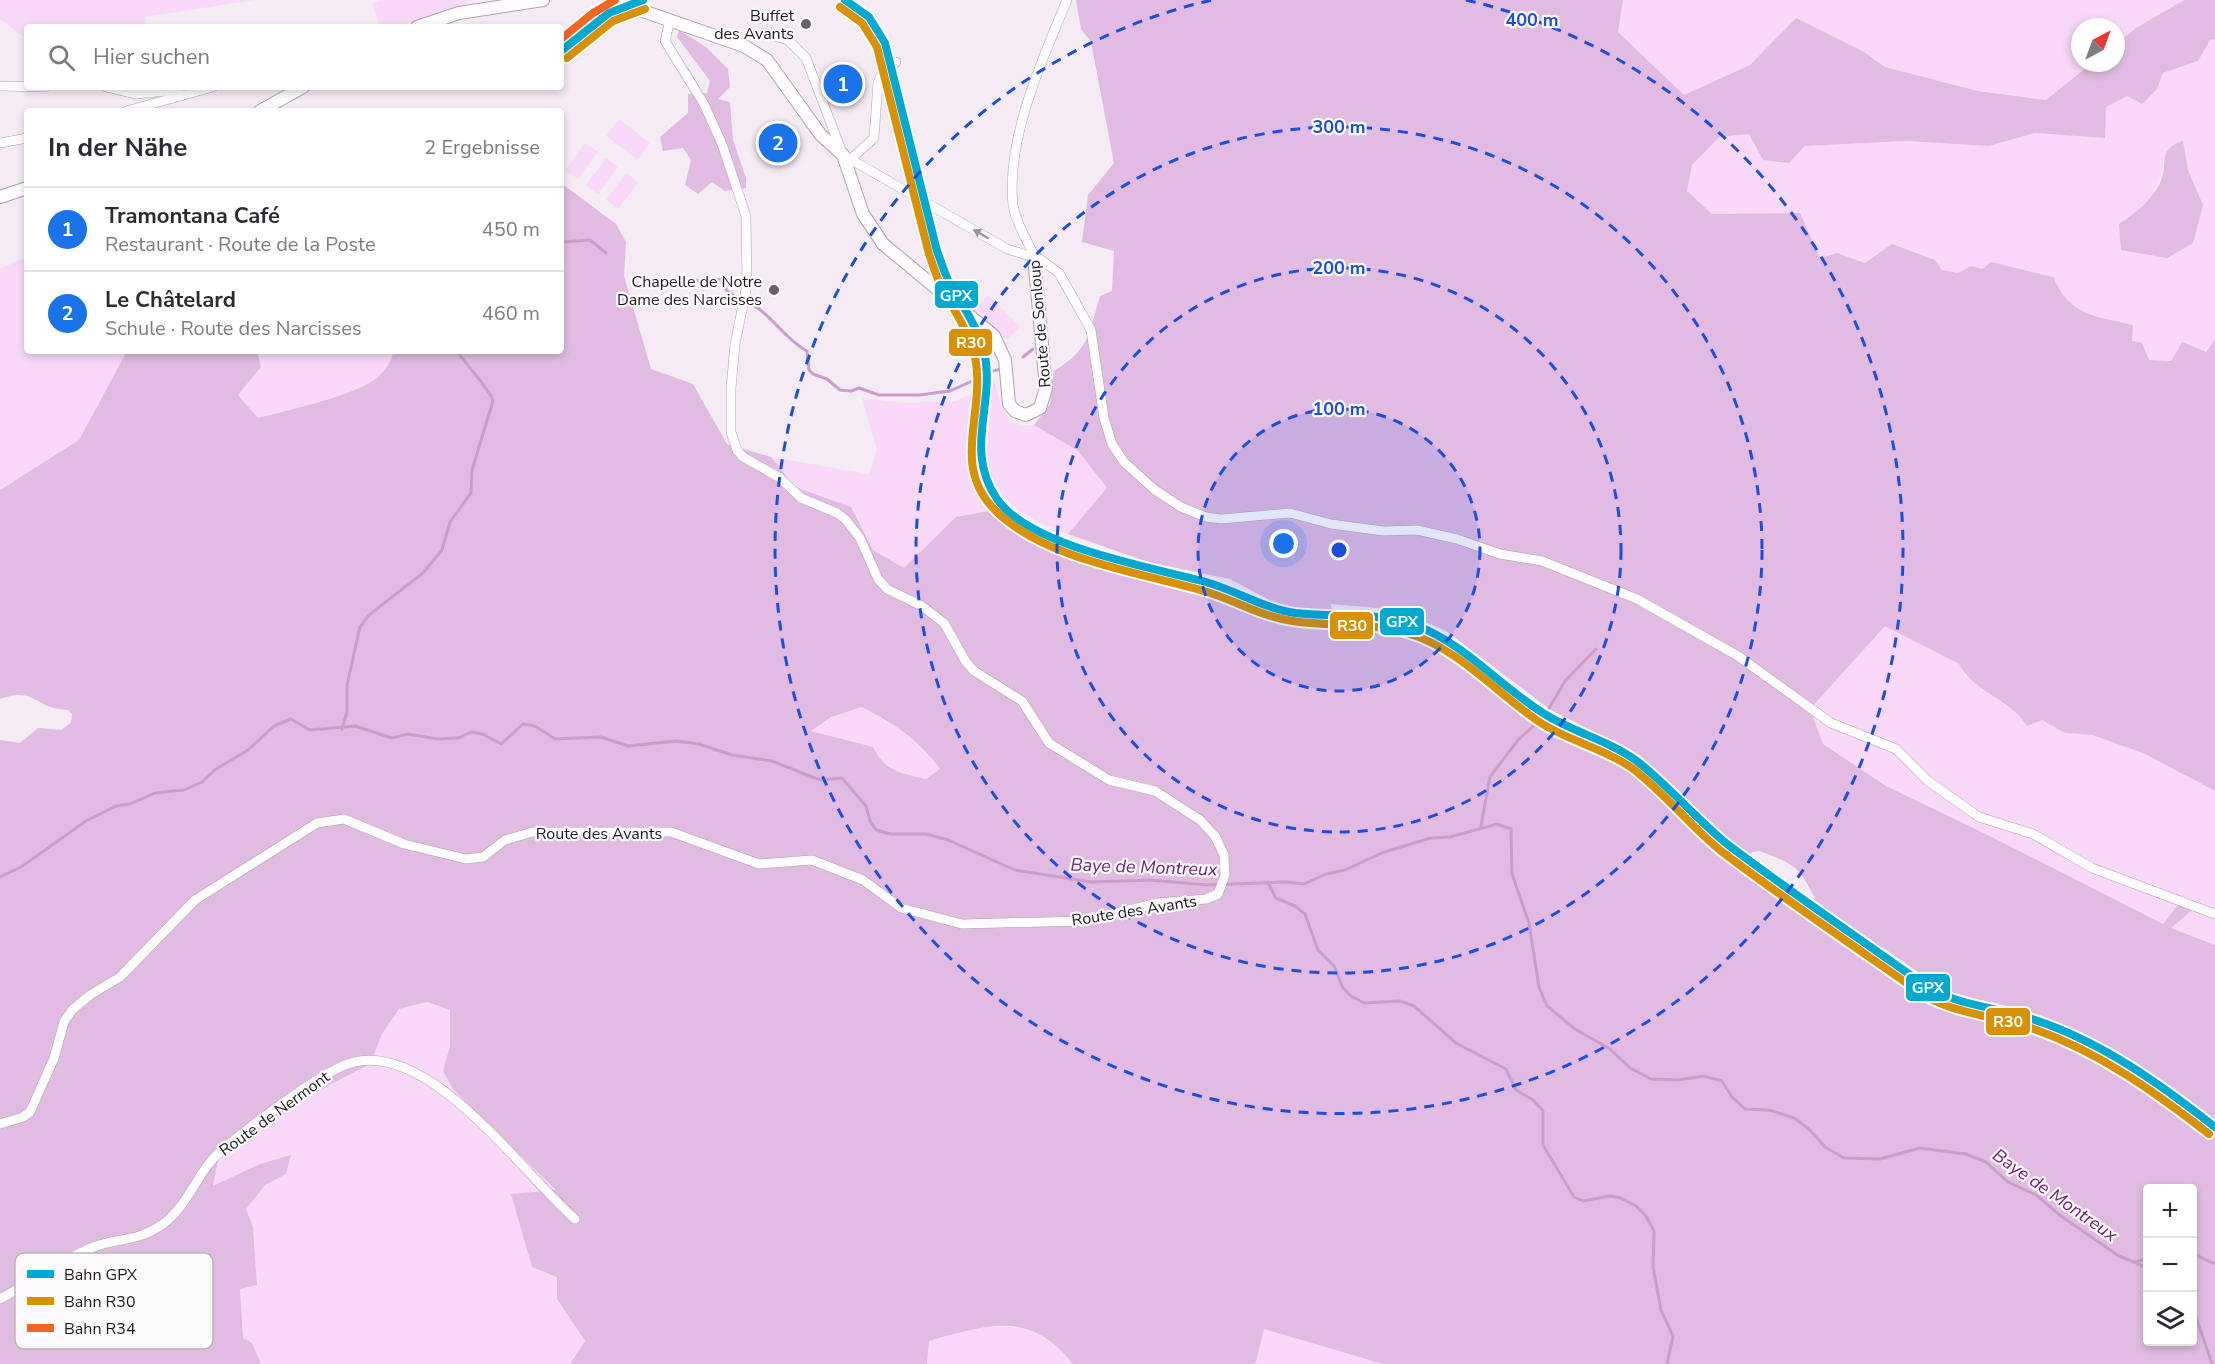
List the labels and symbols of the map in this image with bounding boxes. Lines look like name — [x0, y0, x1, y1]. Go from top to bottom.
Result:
place label: Buffet des Avants — [714, 5, 794, 45]
text: 400 m — [1505, 8, 1559, 32]
marker: Buffet des Avants — [799, 17, 813, 31]
north arrow — [2071, 18, 2125, 72]
pin: 1 — [824, 62, 862, 106]
text: 300 m — [1312, 115, 1366, 139]
pin: 2 — [758, 120, 798, 166]
one-way arrow — [973, 228, 989, 239]
text: 200 m — [1312, 256, 1366, 280]
street label: Route de Sonloup — [1023, 259, 1057, 389]
place label: Chapelle de Notre Dame des Narcisses — [617, 271, 762, 311]
line badge: GPX — [934, 280, 979, 309]
marker: Chapelle de Notre Dame des Narcisses — [767, 283, 781, 297]
text: GPX — [940, 285, 972, 307]
line badge: R30 — [948, 328, 993, 357]
text: R30 — [956, 332, 986, 354]
text: 100 m — [1312, 397, 1366, 421]
your location — [1269, 529, 1298, 558]
centre of rings — [1329, 540, 1349, 560]
line badge: GPX — [1379, 607, 1425, 636]
line badge: R30 — [1329, 611, 1374, 640]
text: GPX — [1386, 611, 1418, 633]
text: R30 — [1337, 615, 1367, 637]
street label: Route des Avants — [536, 823, 662, 845]
water label: Baye de Montreux — [1070, 852, 1218, 882]
street label: Route des Avants — [1070, 890, 1198, 932]
line badge: GPX — [1905, 973, 1951, 1002]
text: GPX — [1912, 977, 1944, 999]
line badge: R30 — [1985, 1007, 2031, 1036]
text: R30 — [1993, 1011, 2023, 1033]
street label: Route de Nermont — [215, 1066, 335, 1161]
water label: Baye de Montreux — [1988, 1143, 2123, 1247]
legend — [15, 1253, 213, 1349]
text: Bahn GPX — [64, 1264, 138, 1286]
text: Bahn R30 — [64, 1291, 136, 1313]
text: Bahn R34 — [64, 1318, 136, 1340]

